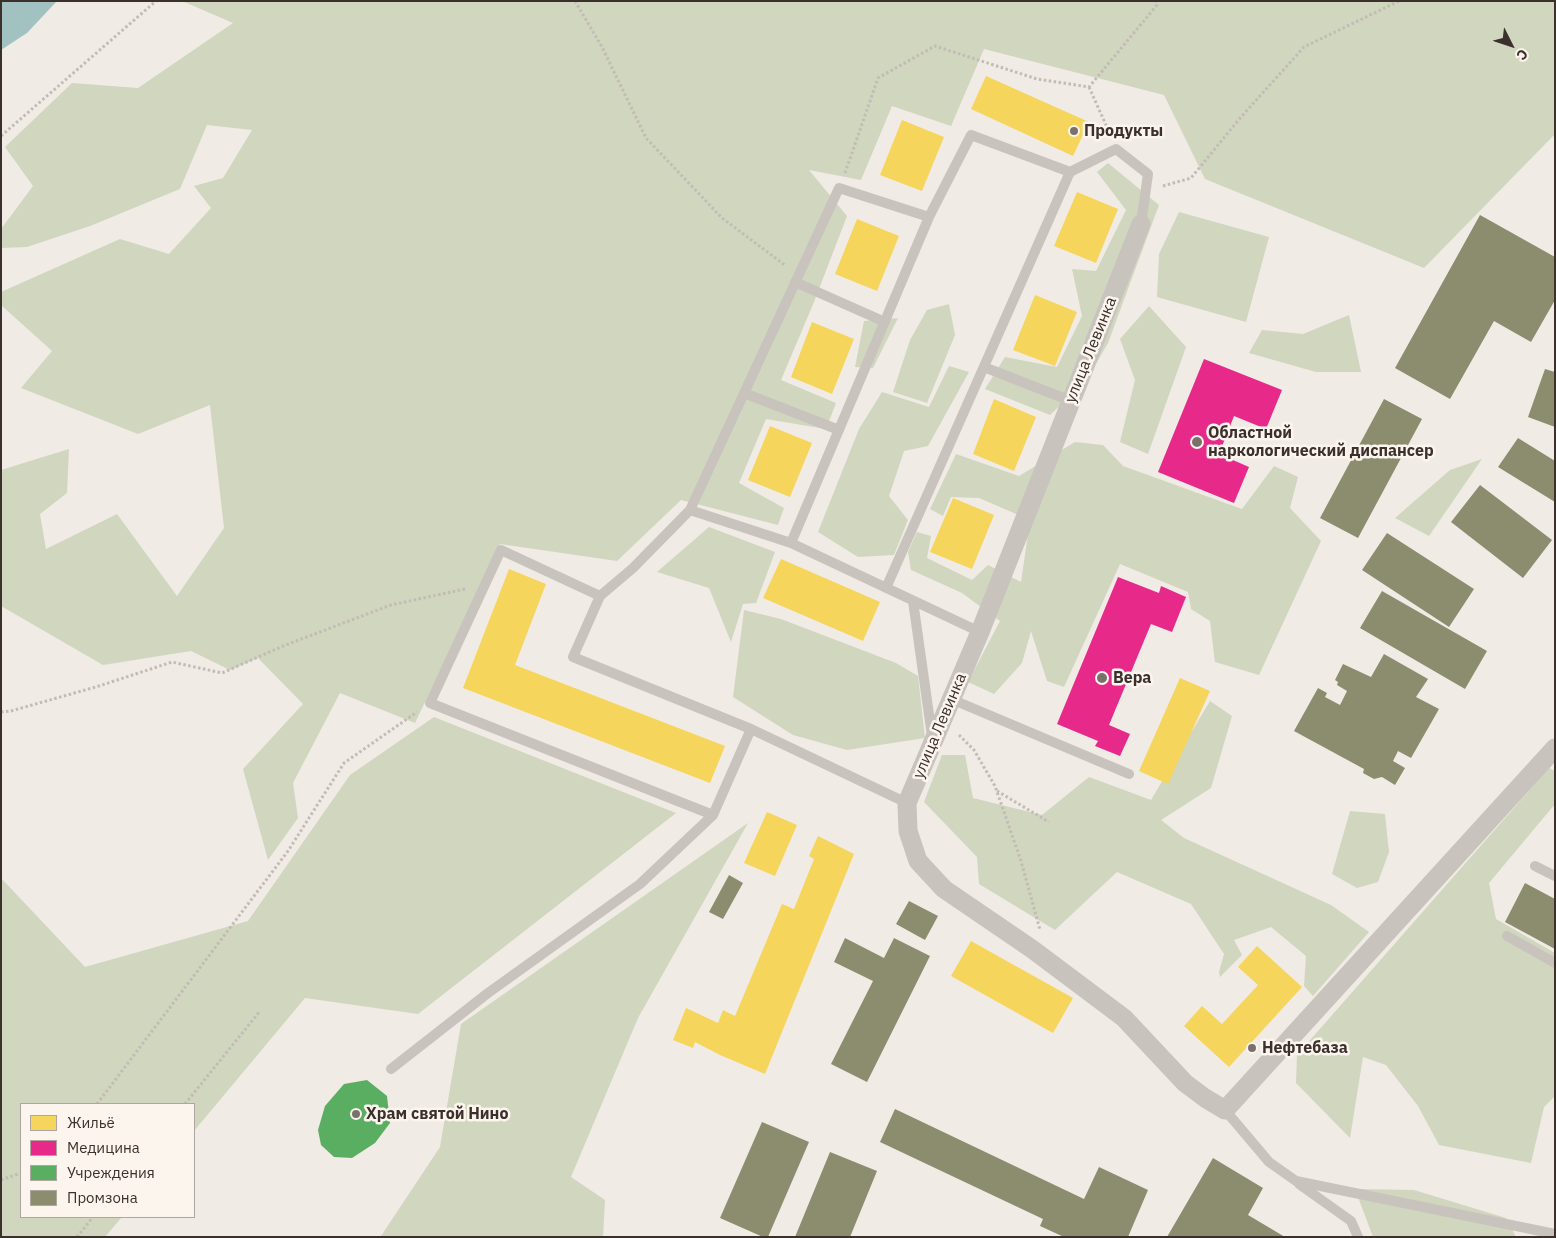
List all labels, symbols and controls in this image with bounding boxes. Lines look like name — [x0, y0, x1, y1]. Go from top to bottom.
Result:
north arrow — [1486, 20, 1536, 70]
text: С — [1513, 45, 1532, 64]
place label: Продукты — [1084, 121, 1163, 141]
marker: Продукты — [1068, 125, 1080, 137]
street label: улица Левинка — [1061, 294, 1121, 406]
place label: Областной наркологический диспансер — [1208, 423, 1434, 461]
marker: Областной наркологический диспансер — [1190, 435, 1204, 449]
place label: Вера — [1113, 668, 1151, 688]
street label: улица Левинка — [909, 670, 971, 782]
marker: Вера — [1095, 671, 1109, 685]
place label: Нефтебаза — [1262, 1038, 1348, 1058]
marker: Нефтебаза — [1246, 1042, 1258, 1054]
legend — [20, 1103, 195, 1218]
place label: Храм святой Нино — [366, 1104, 508, 1124]
marker: Храм святой Нино — [350, 1108, 362, 1120]
text: Жильё — [67, 1113, 115, 1132]
text: Медицина — [67, 1138, 140, 1157]
text: Учреждения — [67, 1163, 155, 1182]
text: Промзона — [67, 1188, 138, 1207]

